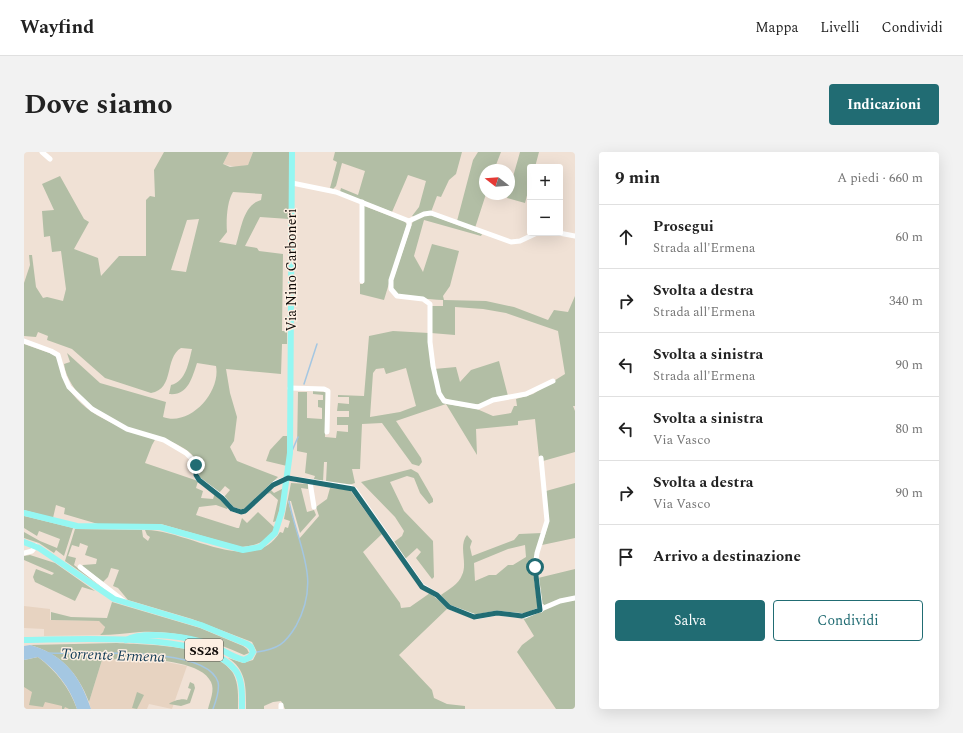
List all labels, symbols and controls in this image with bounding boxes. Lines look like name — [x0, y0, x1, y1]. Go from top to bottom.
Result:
text: Wayfind — [20, 13, 94, 42]
text: Mappa — [755, 17, 798, 38]
text: Livelli — [820, 17, 860, 38]
text: Condividi — [882, 17, 943, 38]
text: Dove siamo — [24, 83, 173, 126]
button: Indicazioni — [829, 84, 939, 125]
north arrow — [479, 164, 515, 200]
map controls — [527, 164, 563, 236]
button: + — [527, 164, 563, 200]
text: 9 min — [615, 165, 660, 191]
text: A piedi · 660 m — [837, 168, 923, 188]
button: − — [527, 200, 563, 236]
street label: Via Nino Carboneri — [281, 209, 302, 331]
text: Prosegui — [653, 215, 714, 238]
icon: ahead — [615, 226, 637, 248]
text: 60 m — [896, 227, 923, 247]
text: Strada all'Ermena — [653, 238, 755, 258]
text: Svolta a destra — [653, 279, 754, 302]
icon: right — [615, 290, 637, 312]
text: 340 m — [889, 291, 923, 311]
text: Strada all'Ermena — [653, 302, 755, 322]
text: Svolta a sinistra — [653, 343, 763, 366]
icon: left — [615, 354, 637, 376]
text: 90 m — [896, 355, 923, 375]
text: Strada all'Ermena — [653, 366, 755, 386]
text: Svolta a sinistra — [653, 407, 763, 430]
icon: left — [615, 418, 637, 440]
text: 80 m — [896, 419, 923, 439]
text: Via Vasco — [653, 430, 711, 450]
route end — [187, 456, 205, 474]
text: Svolta a destra — [653, 471, 754, 494]
icon: right — [615, 482, 637, 504]
text: 90 m — [896, 483, 923, 503]
text: Via Vasco — [653, 494, 711, 514]
text: Arrivo a destinazione — [653, 545, 801, 568]
icon: arrive — [615, 546, 637, 568]
route start — [526, 558, 544, 576]
button: Salva — [615, 600, 765, 641]
button: Condividi — [773, 600, 923, 641]
road number: SS28 — [185, 639, 223, 661]
water label: Torrente Ermena — [61, 642, 166, 669]

